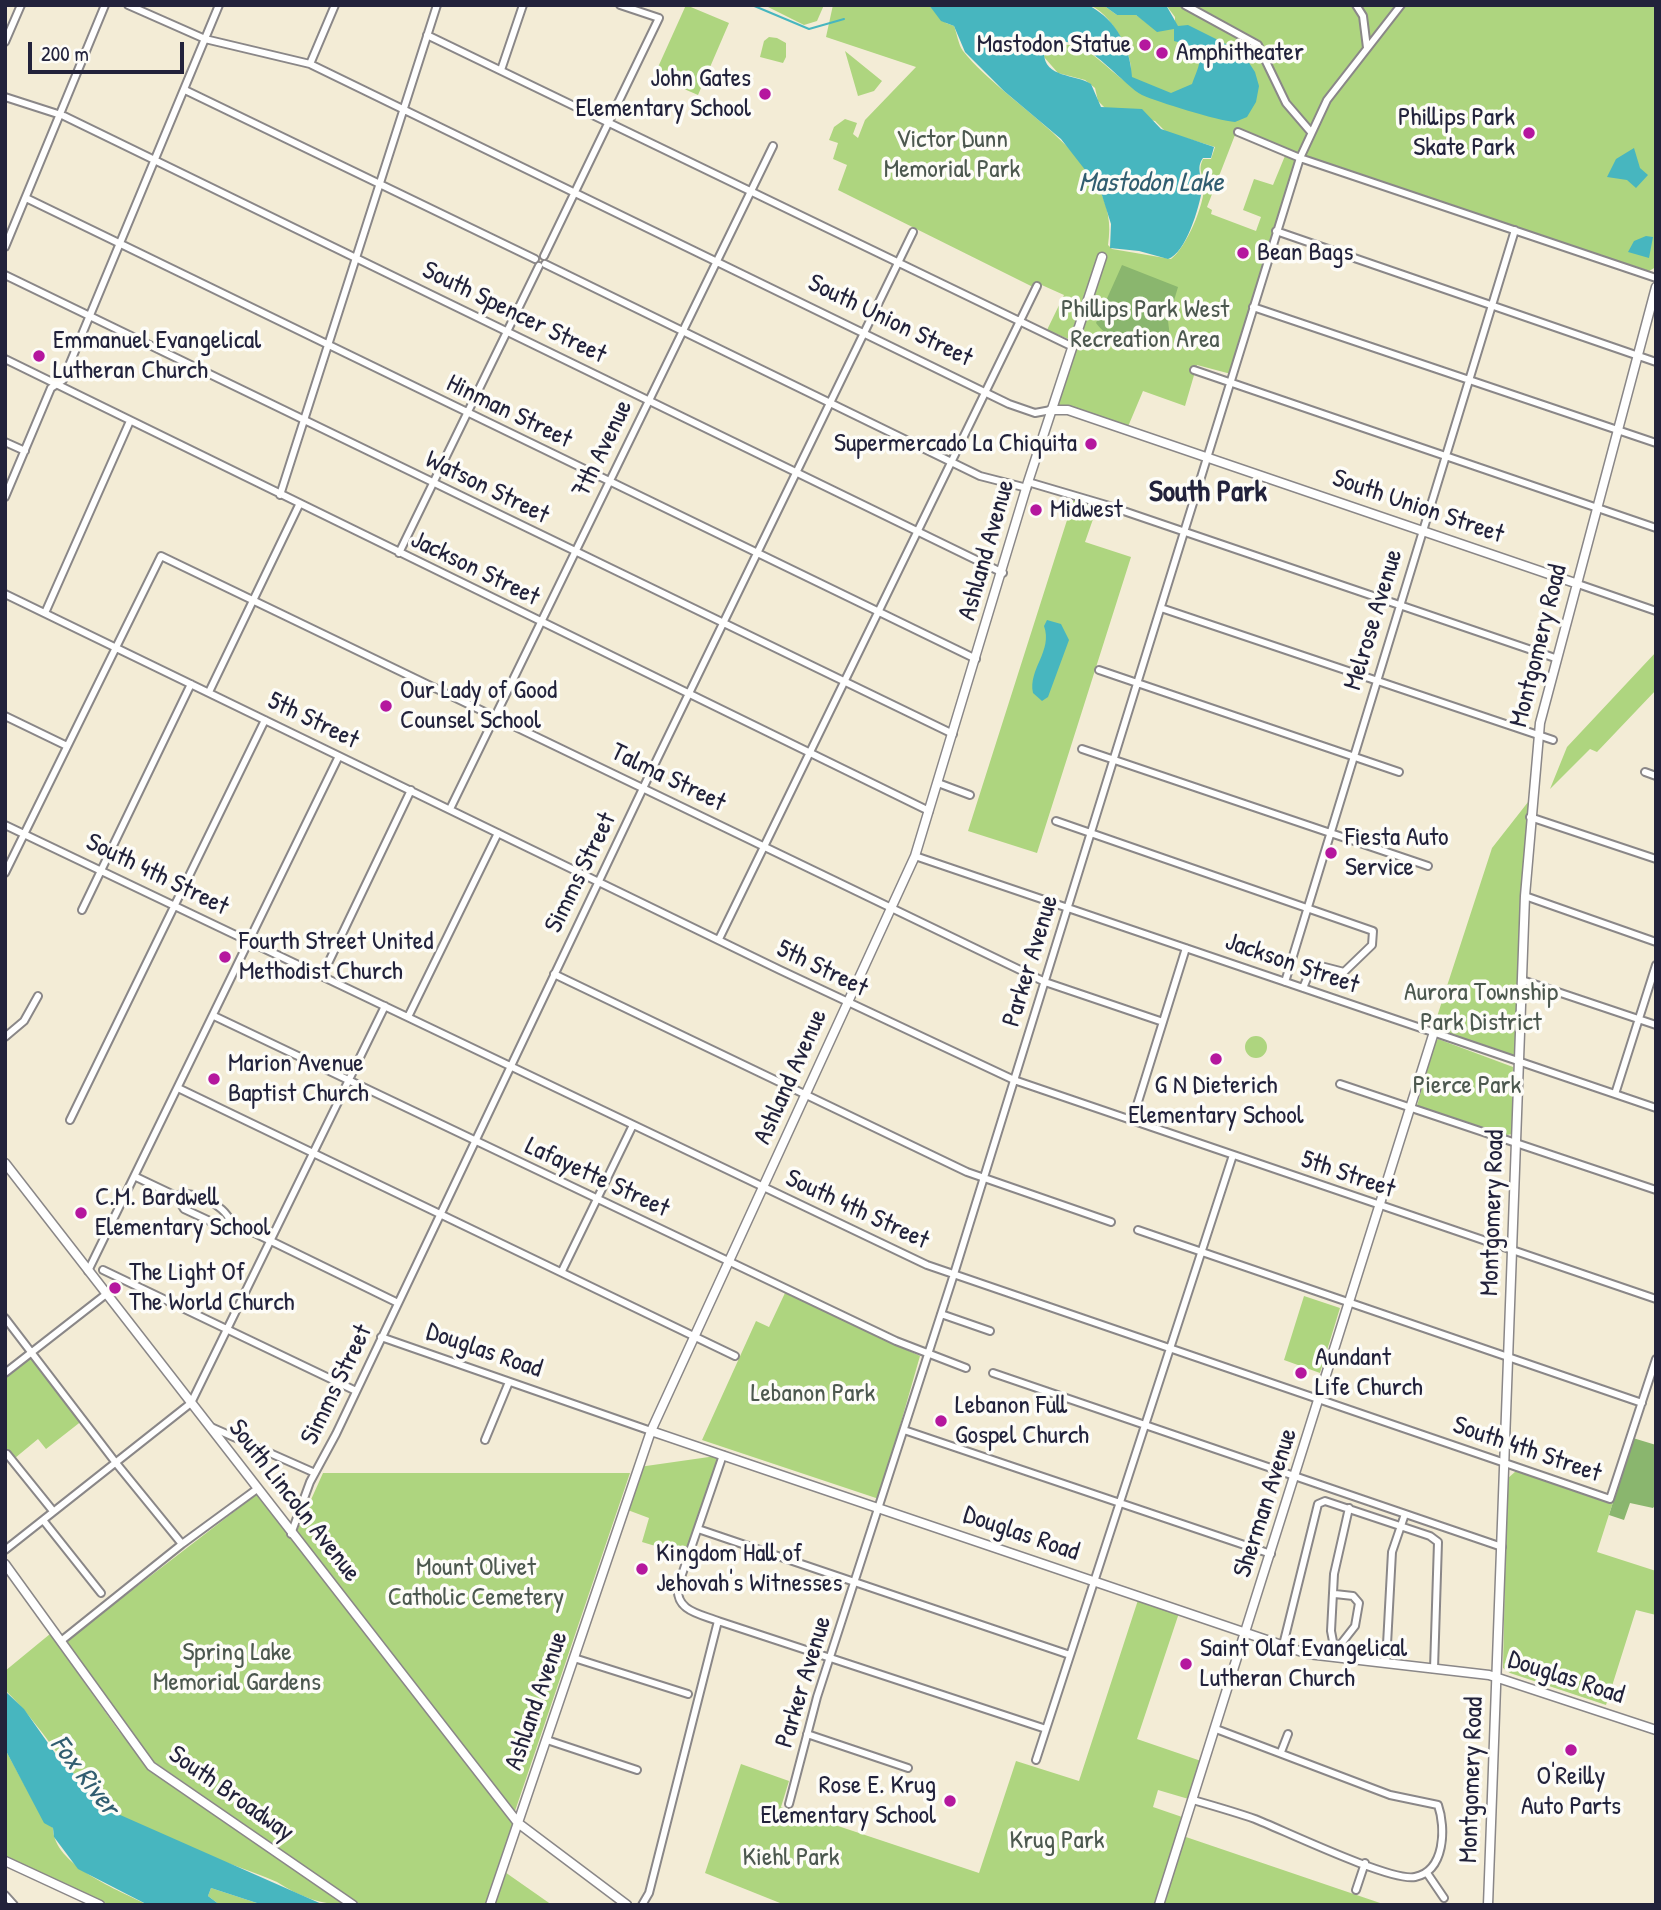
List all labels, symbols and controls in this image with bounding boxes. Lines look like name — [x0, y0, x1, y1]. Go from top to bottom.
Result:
scale bar — [32, 28, 187, 72]
place label: Mastodon Statue — [977, 29, 1131, 61]
marker: Mastodon Statue — [1137, 37, 1153, 53]
place label: Amphitheater — [1176, 37, 1304, 69]
text: 200 m — [41, 39, 89, 68]
marker: Amphitheater — [1154, 45, 1170, 61]
place label: John Gates Elementary School — [576, 63, 751, 124]
marker: John Gates Elementary School — [757, 86, 773, 102]
place label: Phillips Park Skate Park — [1398, 102, 1515, 164]
park label: Victor Dunn Memorial Park — [884, 124, 1020, 186]
marker: Phillips Park Skate Park — [1521, 125, 1537, 141]
water label: Mastodon Lake — [1079, 167, 1223, 201]
place label: Bean Bags — [1257, 237, 1353, 269]
marker: Bean Bags — [1235, 245, 1251, 261]
street label: South Spencer Street — [417, 255, 611, 371]
street label: South Union Street — [803, 268, 977, 374]
park label: Phillips Park West Recreation Area — [1061, 294, 1229, 356]
place label: Emmanuel Evangelical Lutheran Church — [53, 325, 261, 386]
marker: Emmanuel Evangelical Lutheran Church — [31, 348, 47, 364]
street label: Hinman Street — [441, 368, 577, 456]
street label: 7th Avenue — [566, 395, 640, 503]
place label: Supermercado La Chiquita — [834, 428, 1077, 460]
marker: Supermercado La Chiquita — [1083, 436, 1099, 452]
street label: Watson Street — [420, 445, 554, 531]
street label: South Union Street — [1328, 463, 1508, 551]
district label: South Park — [1149, 475, 1267, 511]
street label: Ashland Avenue — [952, 476, 1022, 624]
place label: Midwest — [1050, 494, 1123, 526]
marker: Midwest — [1028, 502, 1044, 518]
street label: Jackson Street — [405, 524, 545, 614]
street label: Melrose Avenue — [1338, 546, 1410, 694]
street label: Montgomery Road — [1504, 562, 1574, 730]
place label: Our Lady of Good Counsel School — [400, 675, 557, 736]
street label: 5th Street — [262, 686, 364, 756]
marker: Our Lady of Good Counsel School — [378, 698, 394, 714]
street label: Talma Street — [606, 737, 730, 819]
street label: Simms Street — [539, 808, 623, 938]
place label: Fiesta Auto Service — [1345, 822, 1449, 884]
street label: South 4th Street — [81, 827, 233, 923]
marker: Fiesta Auto Service — [1323, 845, 1339, 861]
street label: Parker Avenue — [996, 892, 1066, 1030]
place label: Fourth Street United Methodist Church — [239, 926, 433, 988]
street label: Jackson Street — [1221, 927, 1363, 1001]
street label: 5th Street — [771, 934, 873, 1004]
marker: Fourth Street United Methodist Church — [217, 949, 233, 965]
park label: Aurora Township Park District — [1404, 977, 1558, 1038]
street label: Ashland Avenue — [747, 1005, 835, 1149]
place label: Marion Avenue Baptist Church — [228, 1048, 369, 1110]
marker: G N Dieterich Elementary School — [1208, 1051, 1224, 1067]
place label: G N Dieterich Elementary School — [1128, 1070, 1304, 1132]
park label: Pierce Park — [1413, 1070, 1521, 1102]
marker: Marion Avenue Baptist Church — [206, 1071, 222, 1087]
street label: Montgomery Road — [1475, 1129, 1511, 1297]
street label: Lafayette Street — [520, 1131, 674, 1225]
street label: 5th Street — [1297, 1144, 1399, 1206]
street label: South 4th Street — [780, 1163, 934, 1257]
place label: C.M. Bardwell Elementary School — [95, 1182, 270, 1244]
marker: C.M. Bardwell Elementary School — [73, 1205, 89, 1221]
place label: The Light Of The World Church — [129, 1257, 295, 1318]
marker: The Light Of The World Church — [107, 1280, 123, 1296]
street label: Douglas Road — [422, 1317, 546, 1385]
street label: Simms Street — [295, 1320, 379, 1450]
place label: Aundant Life Church — [1315, 1342, 1423, 1404]
marker: Aundant Life Church — [1293, 1365, 1309, 1381]
park label: Lebanon Park — [751, 1378, 875, 1410]
place label: Lebanon Full Gospel Church — [955, 1390, 1089, 1452]
street label: South 4th Street — [1449, 1410, 1605, 1490]
marker: Lebanon Full Gospel Church — [933, 1413, 949, 1429]
street label: South Lincoln Avenue — [221, 1414, 367, 1588]
street label: Sherman Avenue — [1227, 1425, 1305, 1581]
street label: Douglas Road — [959, 1500, 1083, 1568]
place label: Kingdom Hall of Jehovah's Witnesses — [656, 1538, 842, 1600]
park label: Mount Olivet Catholic Cemetery — [388, 1552, 564, 1614]
marker: Kingdom Hall of Jehovah's Witnesses — [634, 1561, 650, 1577]
street label: Parker Avenue — [769, 1613, 839, 1751]
street label: Ashland Avenue — [499, 1628, 575, 1774]
place label: Saint Olaf Evangelical Lutheran Church — [1200, 1633, 1407, 1694]
park label: Spring Lake Memorial Gardens — [153, 1637, 321, 1698]
street label: Douglas Road — [1504, 1645, 1628, 1711]
marker: Saint Olaf Evangelical Lutheran Church — [1178, 1656, 1194, 1672]
street label: Montgomery Road — [1454, 1696, 1490, 1864]
water label: Fox River — [42, 1729, 126, 1823]
street label: South Broadway — [162, 1739, 300, 1849]
marker: O'Reilly Auto Parts — [1563, 1742, 1579, 1758]
place label: O'Reilly Auto Parts — [1521, 1761, 1621, 1823]
place label: Rose E. Krug Elementary School — [761, 1770, 936, 1831]
marker: Rose E. Krug Elementary School — [942, 1793, 958, 1809]
park label: Krug Park — [1009, 1825, 1105, 1857]
park label: Kiehl Park — [742, 1842, 840, 1874]

